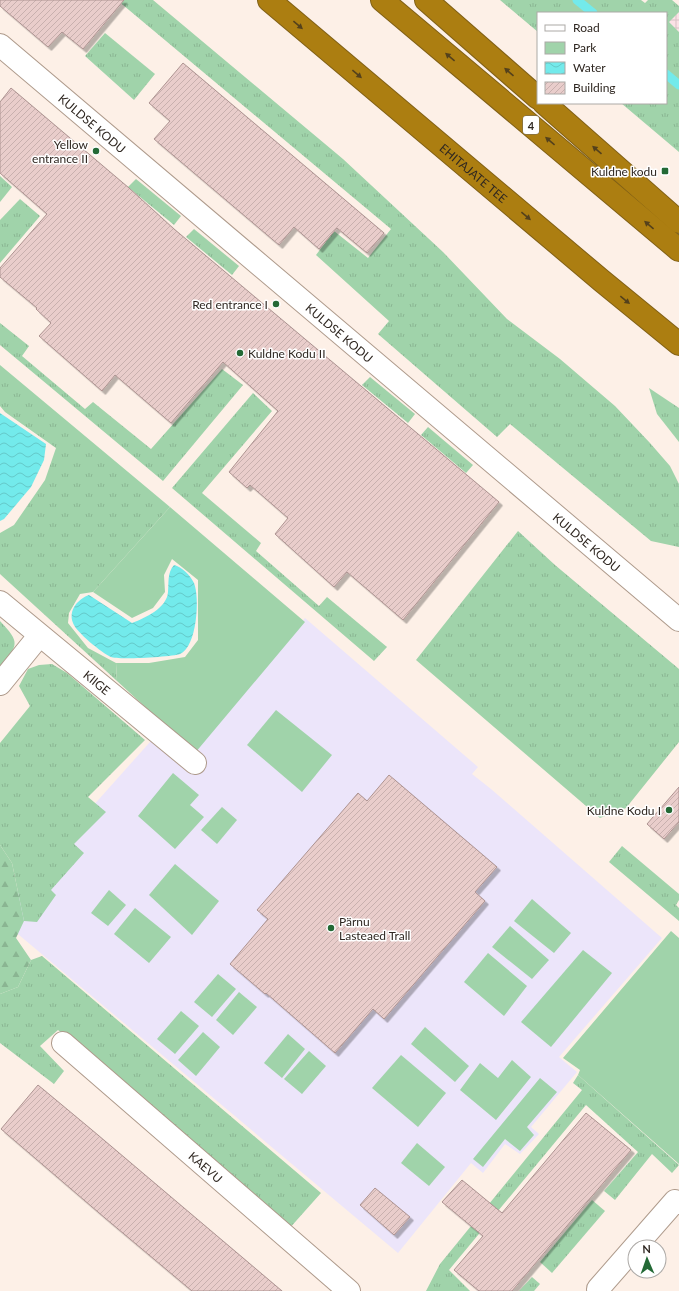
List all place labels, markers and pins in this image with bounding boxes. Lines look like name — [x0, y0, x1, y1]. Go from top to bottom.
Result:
place label: Yellow entrance II — [32, 137, 89, 166]
marker: Yellow entrance II — [91, 146, 101, 156]
place label: Kuldne kodu — [591, 164, 657, 179]
marker: Kuldne kodu — [660, 166, 670, 176]
place label: Red entrance I — [192, 297, 268, 312]
marker: Red entrance I — [271, 299, 281, 309]
place label: Kuldne Kodu II — [248, 346, 326, 361]
marker: Kuldne Kodu II — [235, 348, 245, 358]
place label: Kuldne Kodu I — [587, 803, 661, 818]
marker: Kuldne Kodu I — [664, 805, 674, 815]
place label: Pärnu Lasteaed Trall — [339, 914, 410, 943]
marker: Pärnu Lasteaed Trall — [326, 923, 336, 933]

